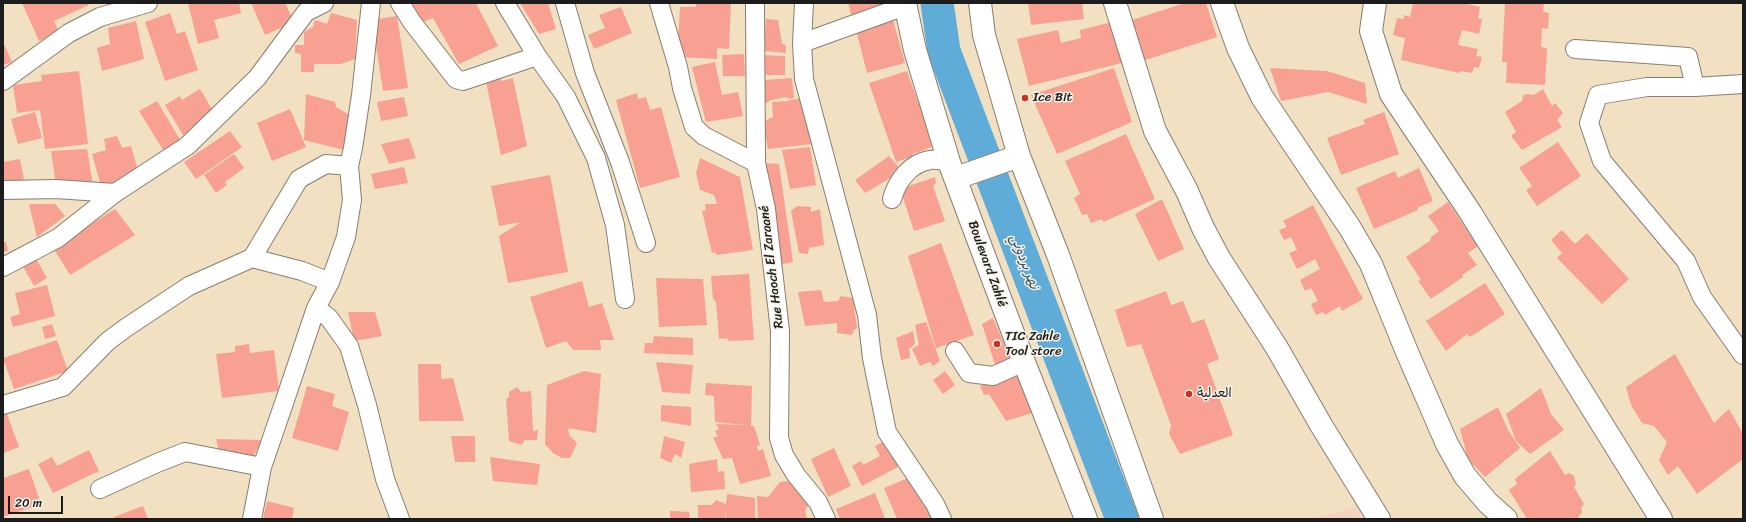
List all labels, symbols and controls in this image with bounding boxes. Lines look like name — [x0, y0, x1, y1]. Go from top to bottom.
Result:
place label: Ice Bit — [1033, 90, 1072, 106]
marker: Ice Bit — [1020, 93, 1030, 103]
street label: Rue Haoch El Zaraané — [757, 205, 787, 329]
street label: Boulevard Zahlé — [964, 219, 1010, 309]
water label: نهر بردوني — [1006, 232, 1042, 292]
place label: TIC Zahle Tool store — [1005, 329, 1062, 360]
marker: TIC Zahle Tool store — [992, 339, 1002, 349]
place label: العدلية — [1197, 386, 1232, 402]
marker: العدلية — [1184, 389, 1194, 399]
scale bar — [10, 488, 65, 514]
text: 20 m — [15, 492, 42, 514]

